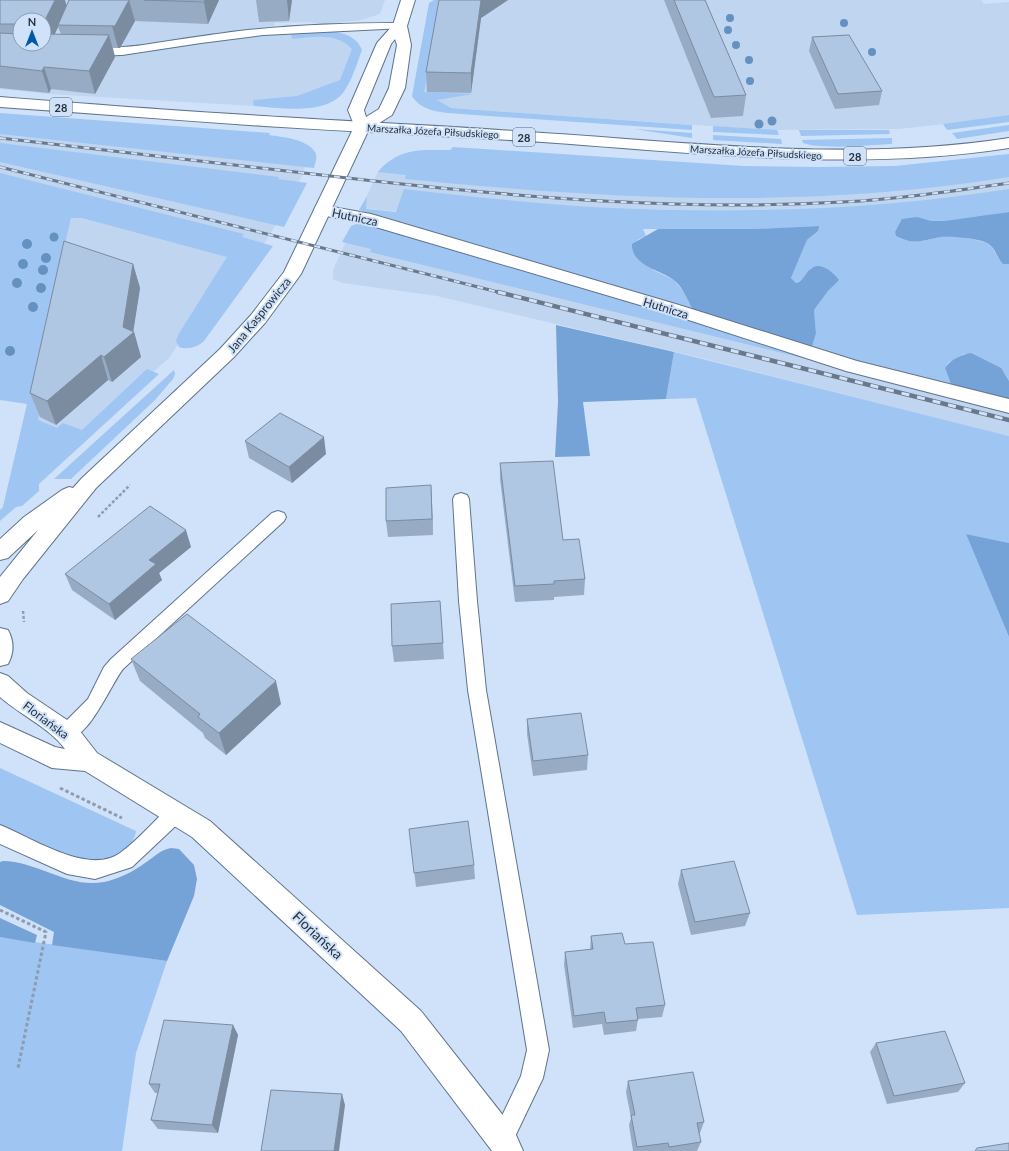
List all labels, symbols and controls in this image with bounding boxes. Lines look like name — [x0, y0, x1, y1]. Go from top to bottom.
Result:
north arrow — [12, 12, 52, 52]
text: N — [28, 15, 36, 28]
road number: 28 — [50, 98, 72, 116]
street label: Marszałka Józefa Piłsudskiego — [367, 122, 500, 140]
road number: 28 — [513, 128, 535, 146]
street label: Marszałka Józefa Piłsudskiego — [690, 143, 823, 161]
road number: 28 — [844, 147, 866, 165]
street label: Hutnicza — [331, 205, 379, 229]
street label: Jana Kasprowicza — [224, 274, 294, 356]
street label: Hutnicza — [641, 294, 691, 322]
street label: Floriańska — [20, 698, 72, 742]
street label: Floriańska — [289, 908, 347, 963]

